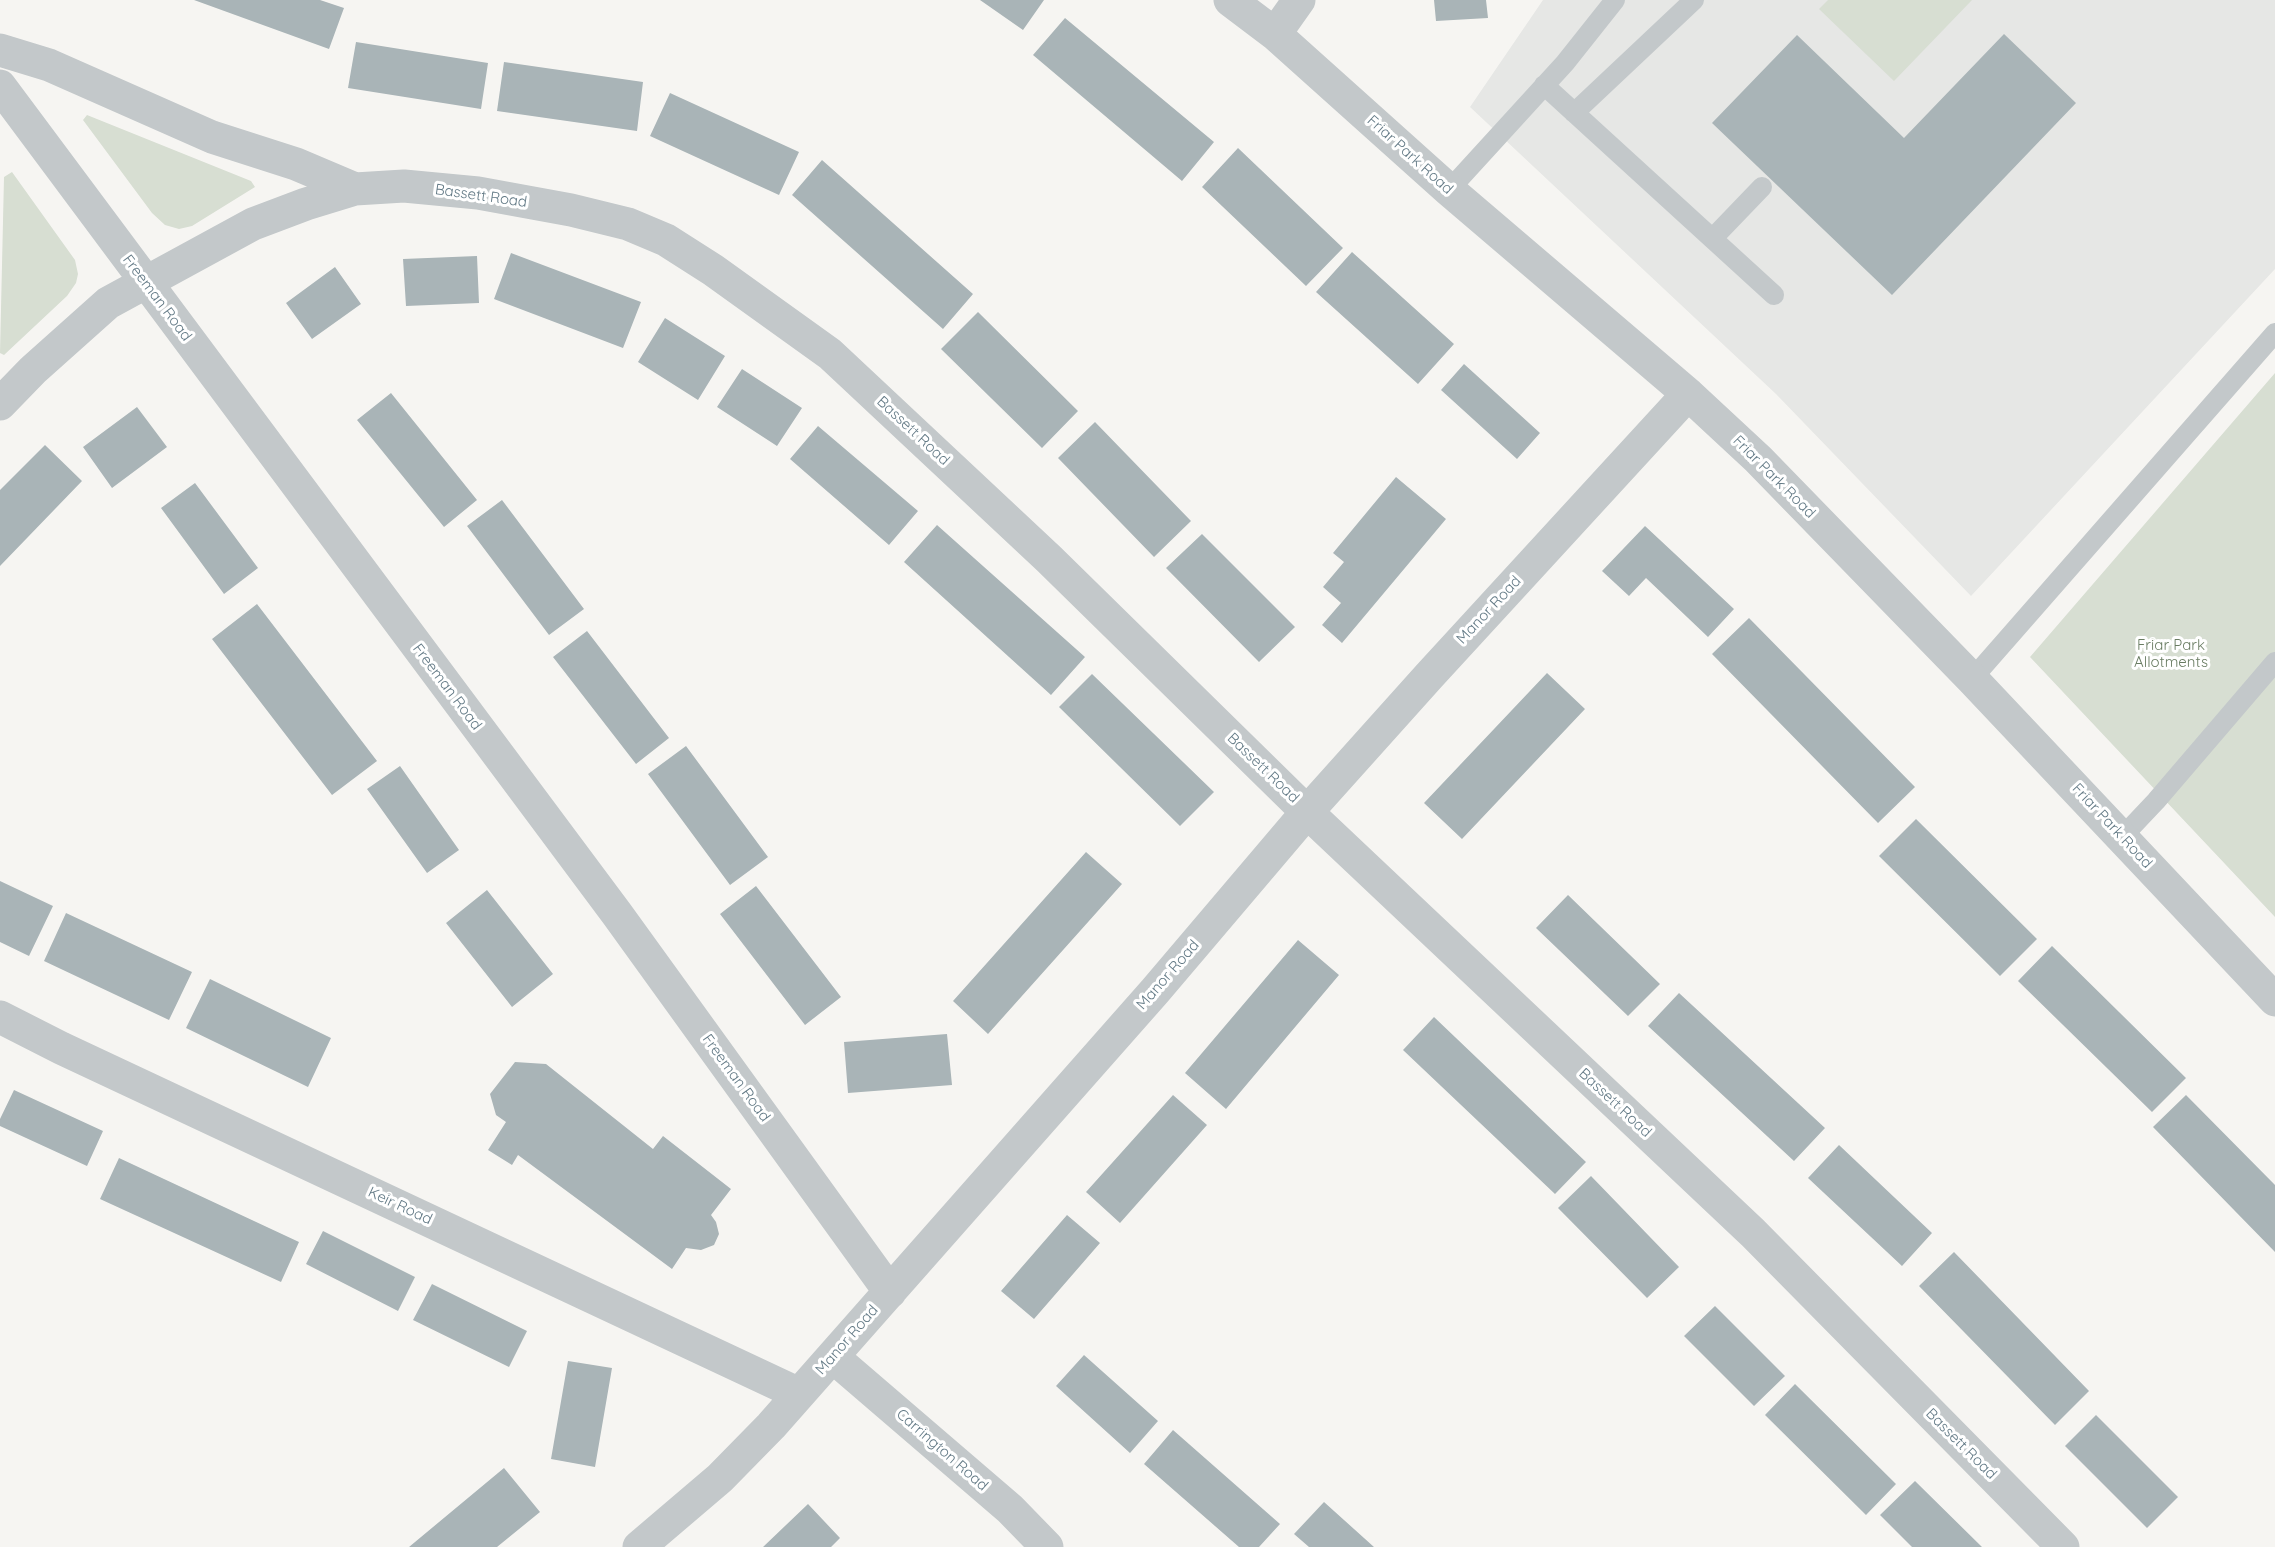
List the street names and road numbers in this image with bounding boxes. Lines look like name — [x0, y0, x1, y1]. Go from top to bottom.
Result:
street label: Friar Park Road — [1363, 112, 1457, 198]
street label: Bassett Road — [434, 181, 528, 211]
street label: Freeman Road — [119, 251, 195, 345]
street label: Bassett Road — [873, 393, 953, 469]
street label: Friar Park Road — [1729, 432, 1819, 522]
street label: Manor Road — [1453, 572, 1525, 648]
street label: Freeman Road — [409, 640, 485, 734]
street label: Bassett Road — [1223, 729, 1303, 807]
street label: Friar Park Road — [2068, 780, 2156, 872]
street label: Manor Road — [1133, 937, 1203, 1013]
street label: Freeman Road — [698, 1031, 774, 1125]
street label: Bassett Road — [1575, 1065, 1655, 1141]
street label: Keir Road — [365, 1183, 435, 1229]
street label: Manor Road — [812, 1302, 882, 1378]
street label: Carrington Road — [892, 1405, 992, 1495]
street label: Bassett Road — [1922, 1405, 2000, 1483]

